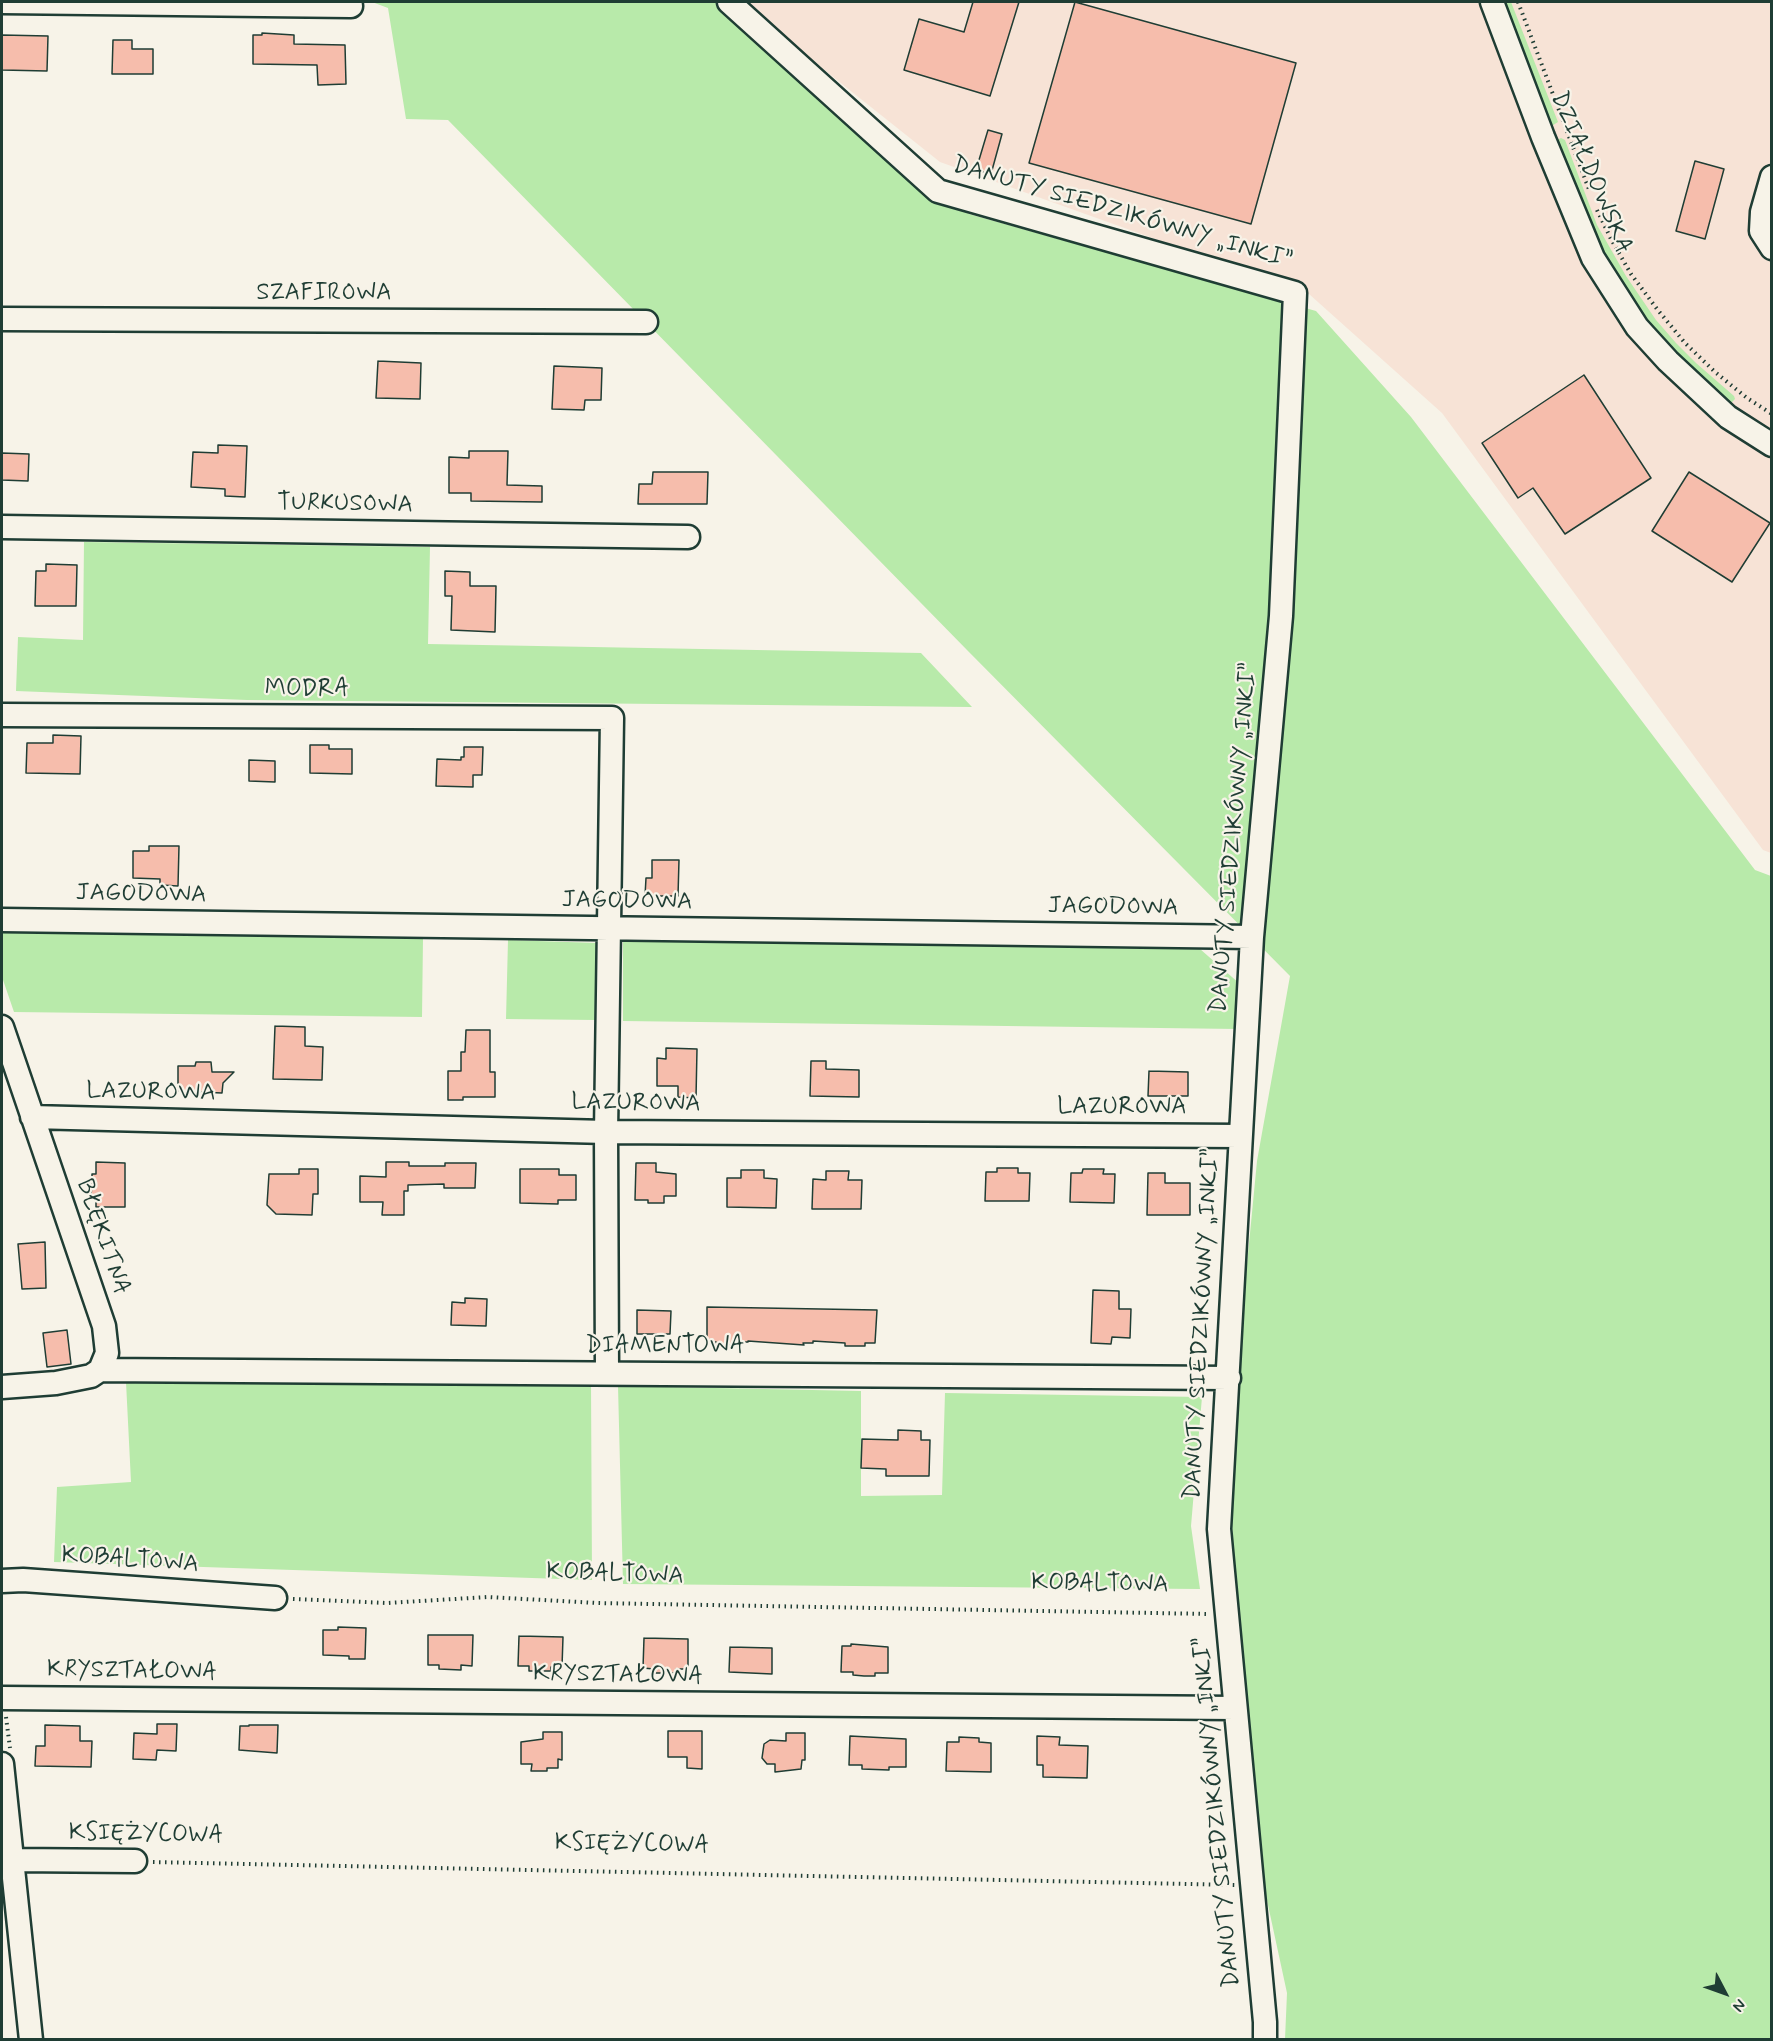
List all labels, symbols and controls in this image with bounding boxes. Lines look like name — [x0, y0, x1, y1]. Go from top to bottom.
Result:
street label: DZIAŁDOWSKA — [1543, 88, 1637, 258]
street label: DANUTY SIEDZIKÓWNY „INKI” — [949, 152, 1295, 276]
street label: SZAFIROWA — [256, 280, 392, 308]
street label: TURKUSOWA — [277, 489, 413, 521]
street label: DANUTY SIEDZIKÓWNY „INKI” — [1205, 661, 1265, 1015]
street label: MODRA — [265, 676, 349, 704]
street label: JAGODOWA — [75, 879, 207, 911]
street label: JAGODOWA — [561, 886, 693, 918]
street label: JAGODOWA — [1047, 892, 1179, 924]
street label: LAZUROWA — [86, 1077, 216, 1109]
street label: LAZUROWA — [571, 1088, 701, 1120]
street label: LAZUROWA — [1057, 1094, 1187, 1122]
street label: DANUTY SIEDZIKÓWNY „INKI” — [1179, 1147, 1227, 1501]
street label: BŁĘKITNA — [69, 1175, 135, 1299]
street label: DIAMENTOWA — [585, 1333, 745, 1361]
street label: KOBALTOWA — [60, 1542, 200, 1580]
street label: KOBALTOWA — [546, 1558, 684, 1592]
street label: KOBALTOWA — [1031, 1569, 1169, 1601]
street label: DANUTY SIEDZIKÓWNY „INKI” — [1188, 1635, 1248, 1989]
street label: KRYSZTAŁOWA — [47, 1656, 217, 1688]
street label: KRYSZTAŁOWA — [533, 1660, 703, 1692]
street label: KSIĘŻYCOWA — [68, 1819, 224, 1851]
street label: KSIĘŻYCOWA — [554, 1829, 710, 1861]
north arrow — [1695, 1963, 1755, 2023]
text: N — [1728, 1994, 1750, 2016]

